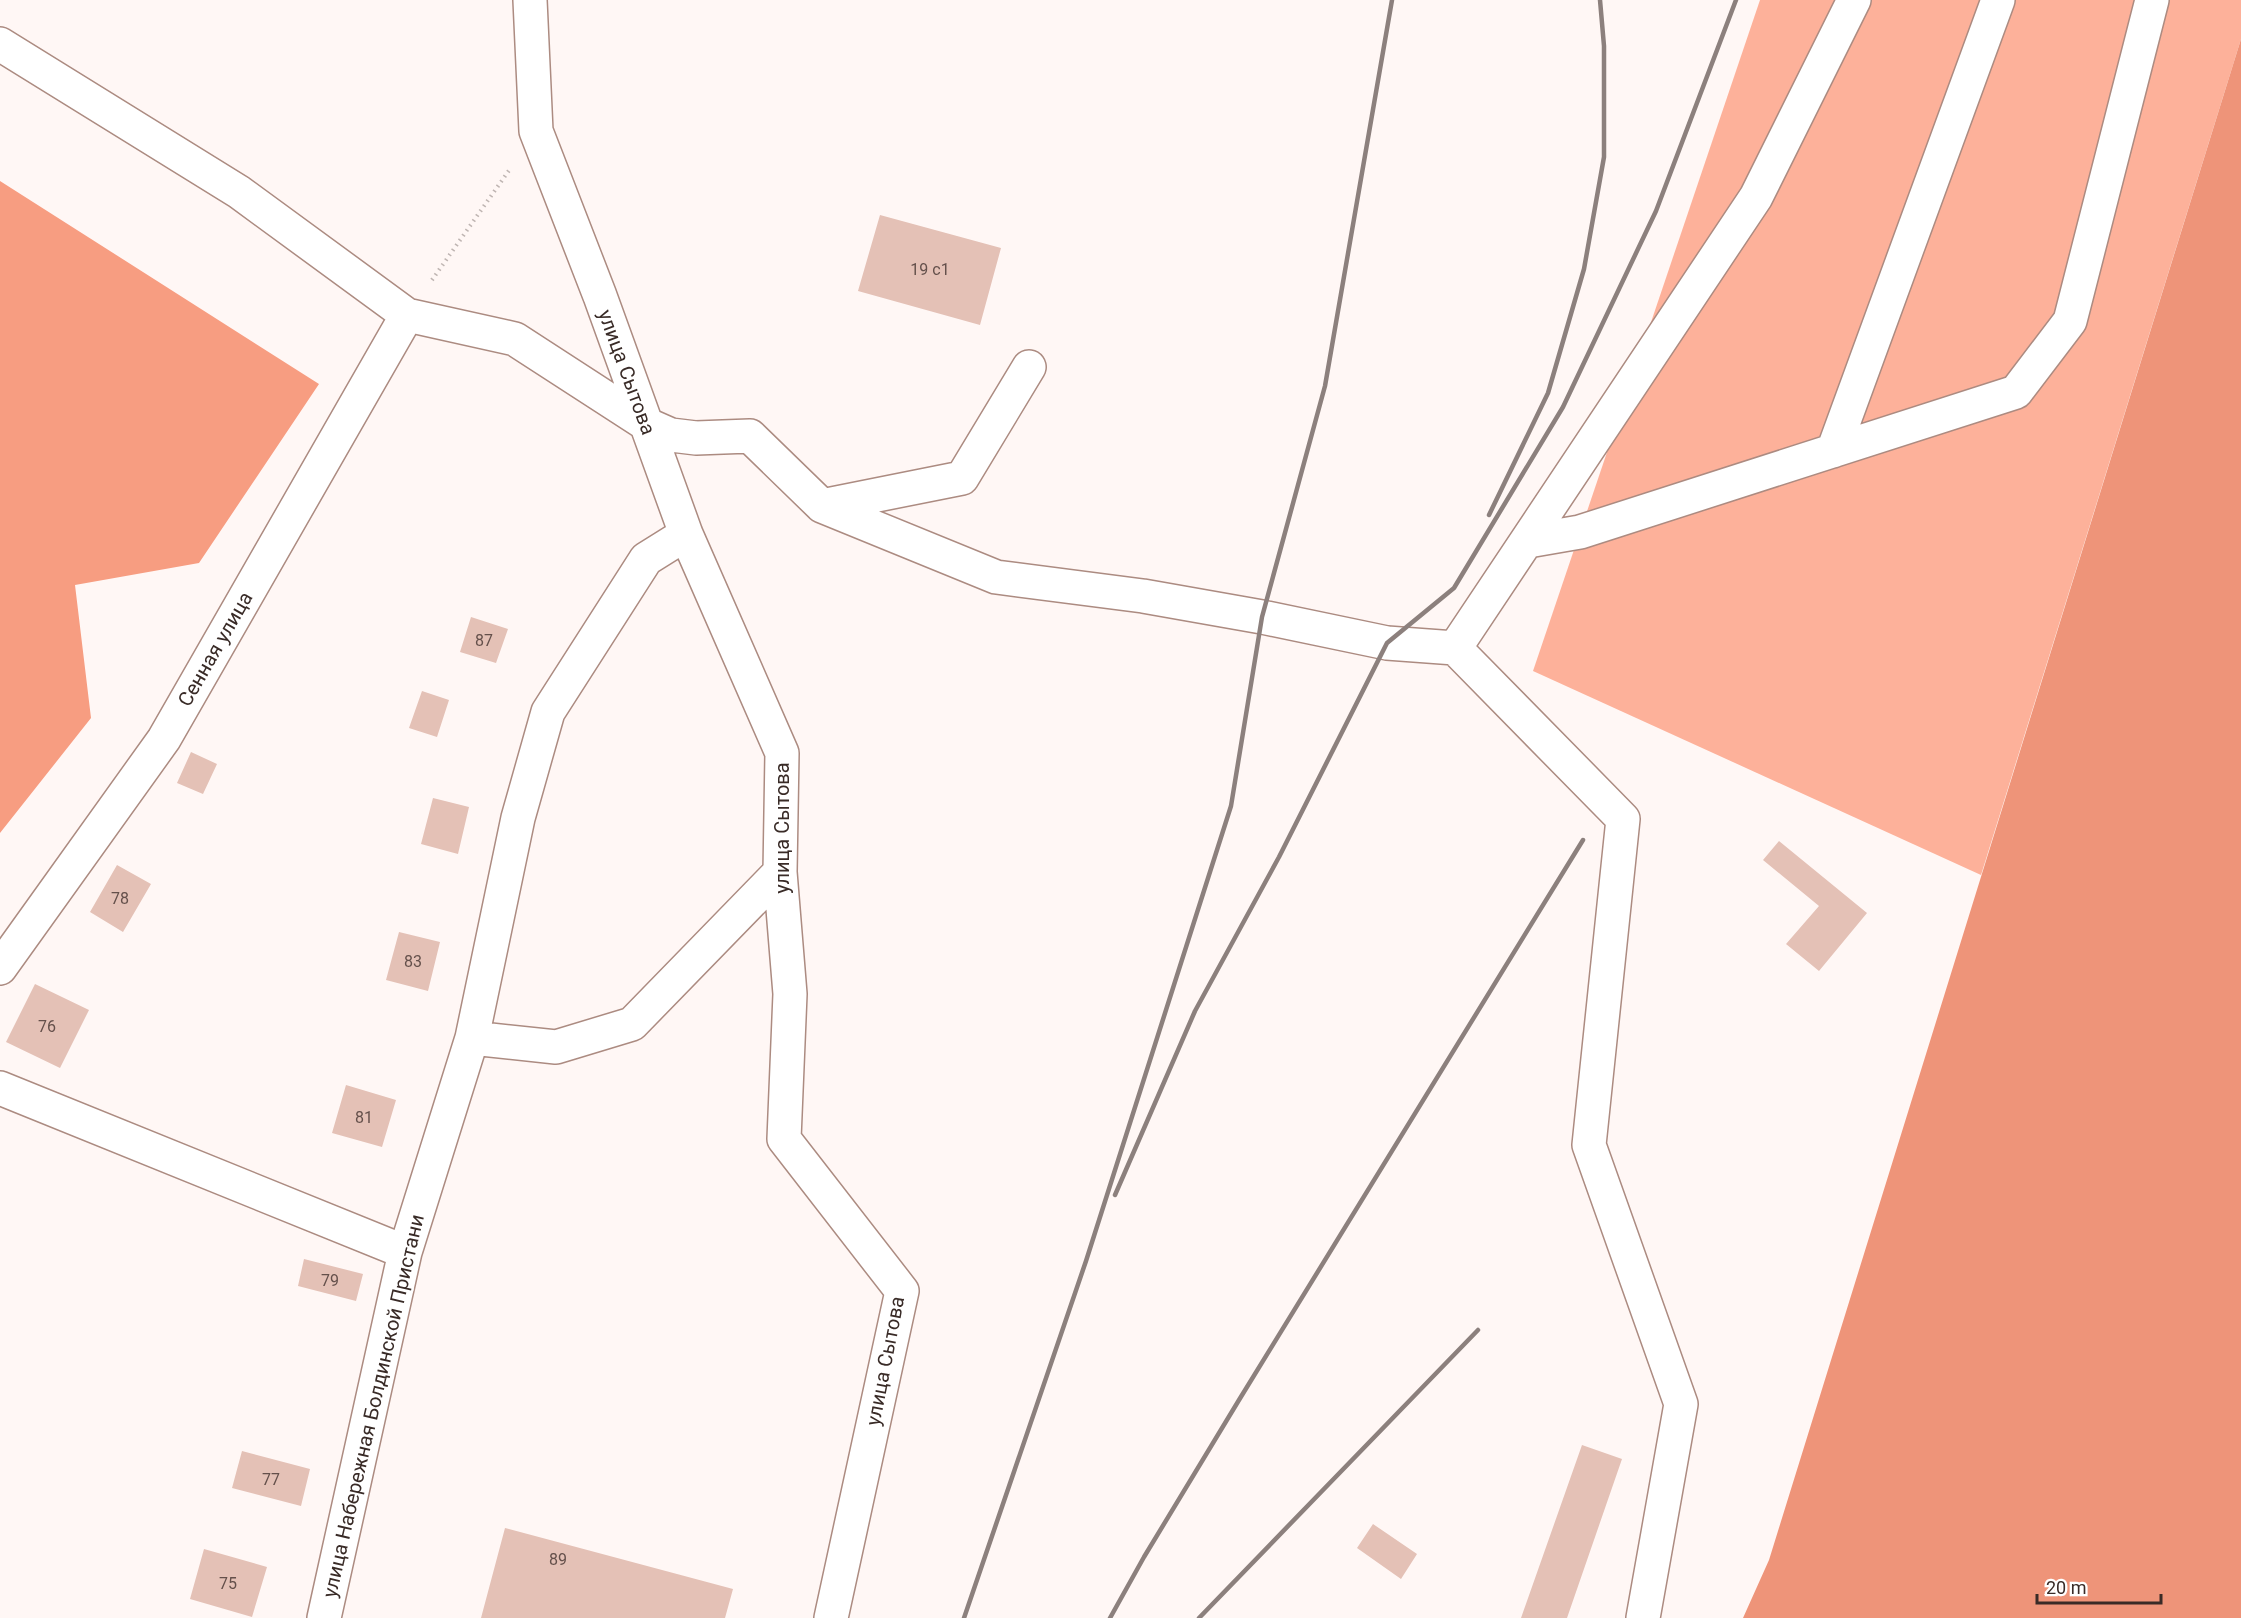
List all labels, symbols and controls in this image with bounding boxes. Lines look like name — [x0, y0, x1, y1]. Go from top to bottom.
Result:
house number: 19 с1 — [910, 260, 950, 279]
street label: улица Сытова — [593, 306, 661, 438]
street label: Сенная улица — [173, 587, 257, 711]
house number: 87 — [475, 631, 493, 650]
street label: улица Сытова — [770, 762, 794, 894]
house number: 78 — [111, 889, 129, 908]
house number: 83 — [404, 952, 422, 971]
house number: 76 — [38, 1017, 56, 1036]
house number: 81 — [355, 1108, 373, 1127]
street label: улица Набережная Болдинской Пристани — [317, 1212, 429, 1600]
house number: 79 — [321, 1271, 339, 1290]
street label: улица Сытова — [861, 1294, 909, 1428]
house number: 77 — [262, 1470, 280, 1489]
house number: 89 — [549, 1550, 567, 1569]
scale bar — [2037, 1567, 2162, 1605]
house number: 75 — [219, 1574, 237, 1593]
text: 20 m — [2046, 1577, 2086, 1598]

